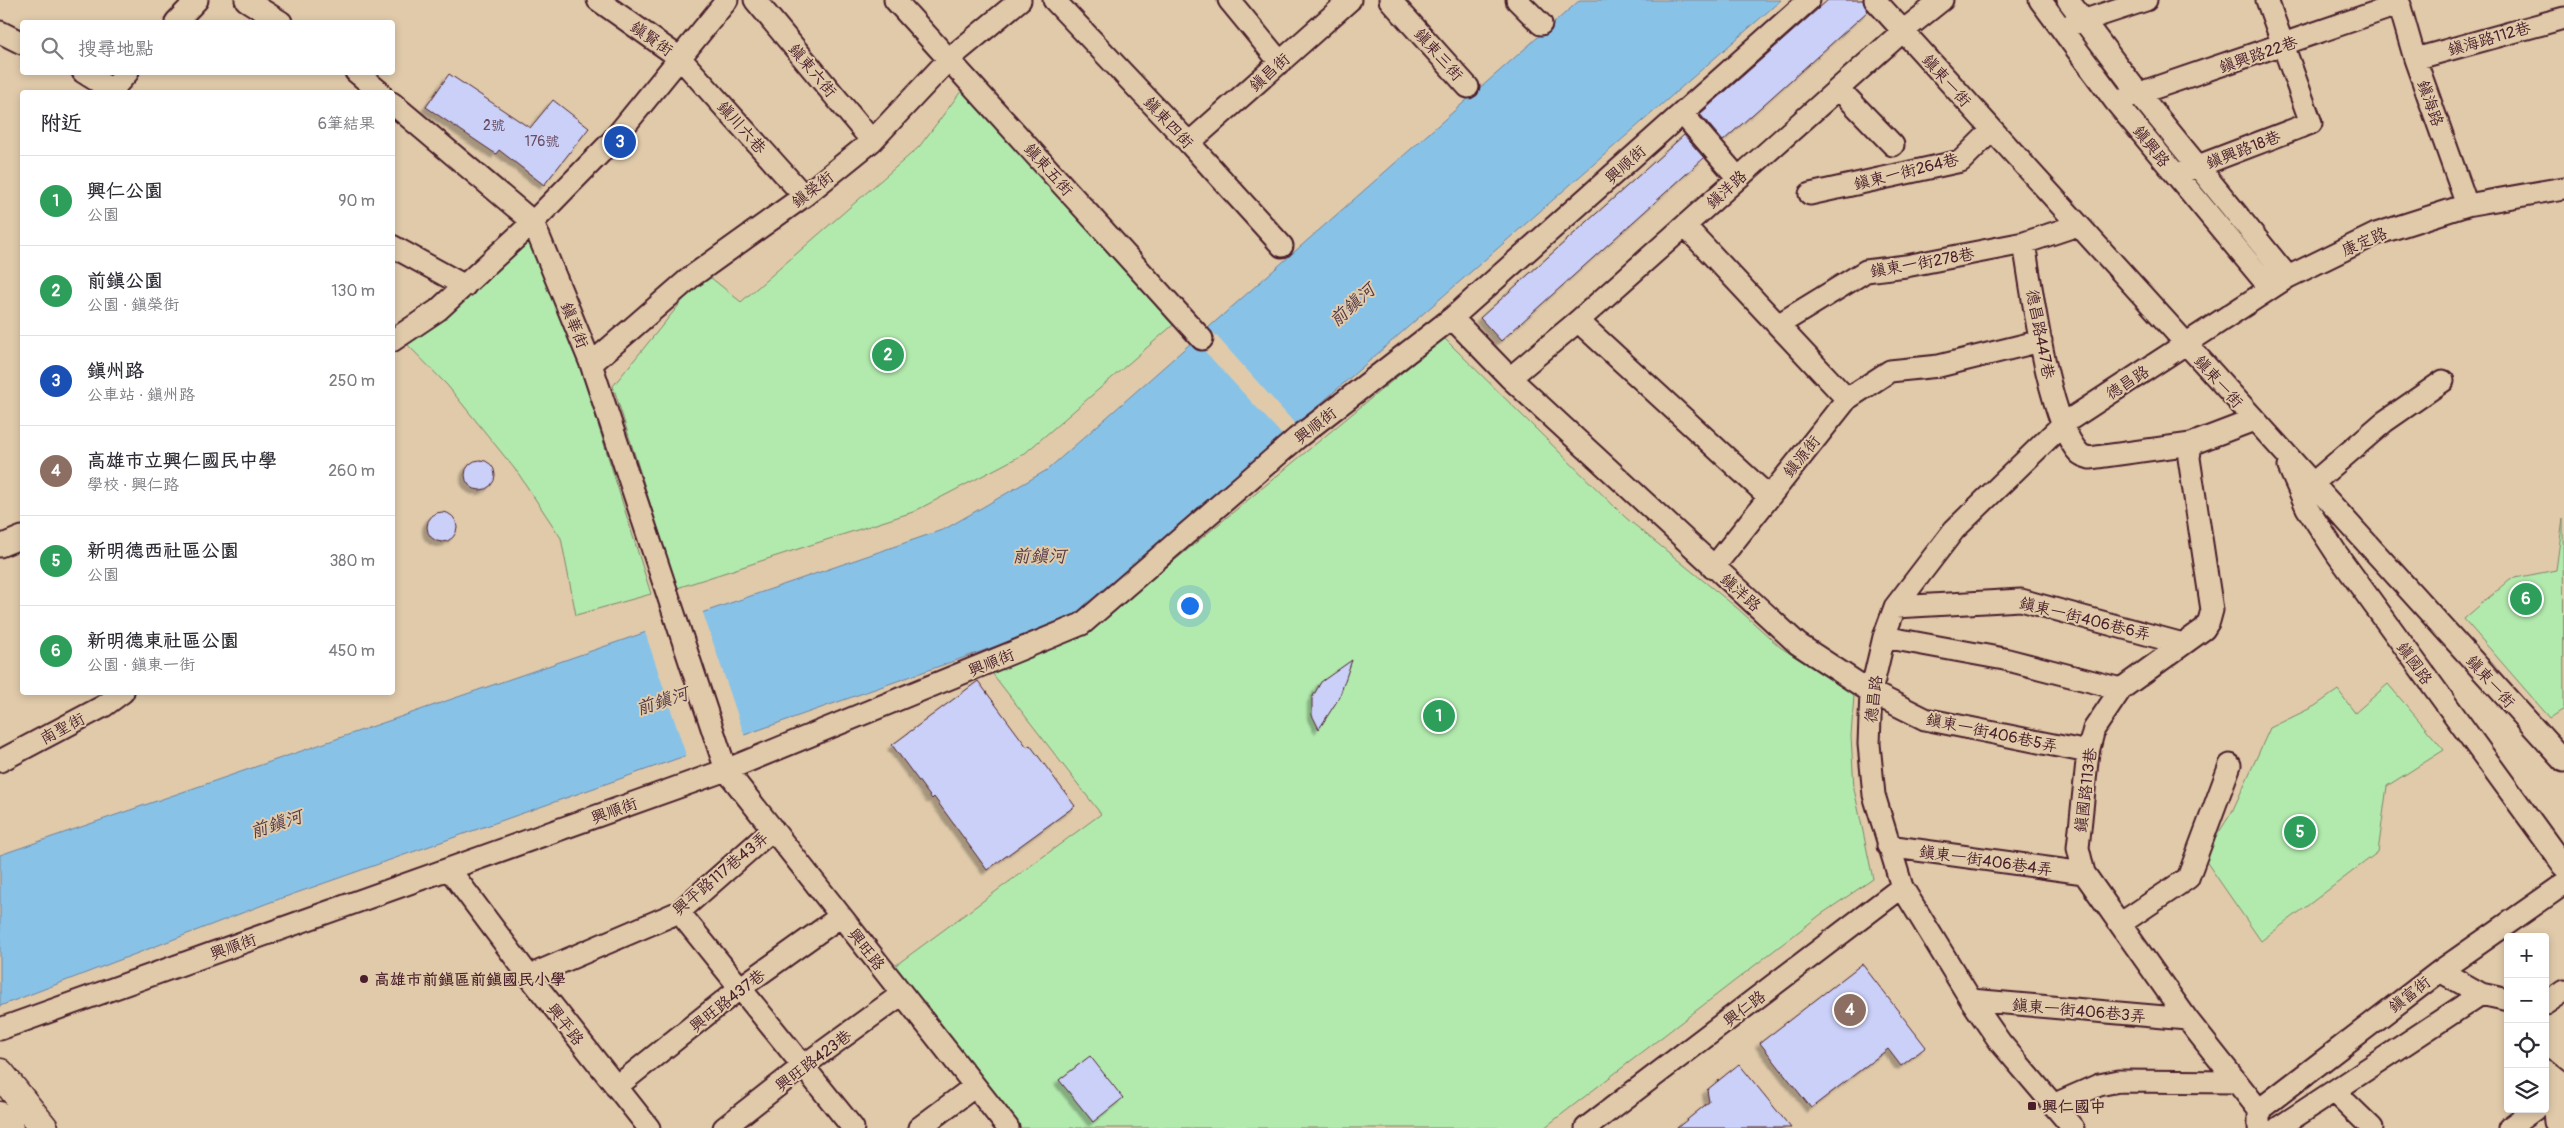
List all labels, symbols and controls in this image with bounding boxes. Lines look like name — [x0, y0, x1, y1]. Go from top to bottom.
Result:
street label: 鎮賢街 — [626, 17, 677, 61]
street label: 鎮海路112巷 — [2445, 18, 2533, 60]
search box — [20, 20, 395, 75]
street label: 鎮東三街 — [1409, 24, 1467, 85]
street label: 鎮興路22巷 — [2216, 32, 2300, 78]
icon: search — [38, 34, 66, 62]
text: 搜尋地點 — [78, 37, 154, 61]
street label: 鎮東六街 — [784, 40, 840, 102]
street label: 鎮昌街 — [1245, 49, 1294, 96]
street label: 鎮東一街 — [1917, 50, 1975, 111]
street label: 鎮海路 — [2412, 77, 2448, 129]
street label: 鎮東四街 — [1139, 92, 1197, 153]
street label: 鎮川六巷 — [712, 97, 770, 158]
text: 附近 — [40, 110, 82, 137]
text: 6筆結果 — [318, 114, 375, 134]
house number: 2號 — [483, 117, 505, 134]
street label: 鎮興路 — [2128, 122, 2174, 172]
pin: 3 — [604, 123, 636, 161]
street label: 鎮興路18巷 — [2203, 127, 2284, 173]
house number: 176號 — [524, 133, 560, 150]
street label: 鎮東五街 — [1019, 139, 1077, 200]
street label: 興順街 — [1601, 141, 1650, 188]
street label: 鎮東一街264巷 — [1852, 149, 1961, 195]
street label: 鎮洋路 — [1702, 166, 1751, 213]
street label: 鎮榮街 — [788, 167, 838, 212]
text: 興仁公園 — [87, 179, 163, 203]
text: 1 — [53, 191, 59, 211]
text: 90 m — [338, 191, 375, 211]
text: 公園 — [87, 205, 119, 225]
street label: 康定路 — [2338, 223, 2390, 261]
street label: 鎮東一街278巷 — [1868, 244, 1976, 282]
text: 前鎮公園 — [87, 269, 163, 293]
water label: 前鎮河 — [1325, 277, 1382, 332]
text: 2 — [52, 281, 60, 301]
text: 130 m — [331, 281, 375, 301]
street label: 德昌路447巷 — [2022, 288, 2059, 381]
text: 公園 · 鎮榮街 — [87, 295, 179, 315]
street label: 鎮華街 — [556, 299, 592, 351]
pin: 2 — [872, 336, 904, 374]
street label: 鎮東一街 — [2189, 351, 2247, 412]
text: 鎮州路 — [87, 359, 144, 383]
street label: 德昌路 — [2102, 361, 2153, 404]
text: 3 — [52, 371, 60, 391]
text: 250 m — [329, 371, 375, 391]
text: 公車站 · 鎮州路 — [87, 385, 195, 405]
street label: 興順街 — [1291, 403, 1341, 448]
street label: 鎮源街 — [1779, 432, 1825, 482]
text: 高雄市立興仁國民中學 — [87, 449, 277, 473]
text: 4 — [51, 461, 61, 481]
text: 260 m — [328, 461, 375, 481]
text: 學校 · 興仁路 — [87, 475, 179, 495]
text: 新明德西社區公園 — [87, 539, 239, 563]
water label: 前鎮河 — [1012, 545, 1069, 568]
text: 5 — [52, 551, 60, 571]
text: 380 m — [329, 551, 375, 571]
text: 公園 — [87, 565, 119, 585]
street label: 鎮洋路 — [1716, 569, 1765, 616]
pin: 6 — [2510, 580, 2542, 618]
your location — [1177, 593, 1203, 619]
street label: 鎮東一街406巷6弄 — [2017, 593, 2153, 645]
text: 新明德東社區公園 — [87, 629, 239, 653]
street label: 鎮國路 — [2392, 638, 2436, 689]
text: 6 — [51, 641, 61, 661]
text: 450 m — [328, 641, 375, 661]
street label: 興順街 — [965, 645, 1017, 681]
street label: 鎮東一街 — [2461, 651, 2519, 712]
text: 公園 · 鎮東一街 — [87, 655, 195, 675]
street label: 德昌路 — [1861, 674, 1887, 724]
water label: 前鎮河 — [633, 681, 694, 721]
pin: 1 — [1423, 697, 1455, 735]
street label: 南聖街 — [37, 709, 88, 749]
street label: 鎮東一街406巷5弄 — [1924, 709, 2060, 757]
street label: 鎮國路113巷 — [2071, 746, 2101, 834]
street label: 興順街 — [588, 793, 640, 829]
water label: 前鎮河 — [247, 804, 308, 844]
pin: 5 — [2284, 813, 2316, 851]
street label: 興平路117巷43弄 — [669, 828, 773, 920]
street label: 鎮東一街406巷4弄 — [1918, 842, 2054, 880]
street label: 興旺路 — [844, 925, 889, 975]
street label: 興順街 — [207, 929, 259, 965]
map controls — [2504, 933, 2549, 1113]
button: + — [2504, 933, 2549, 978]
street label: 興旺路437巷 — [686, 965, 770, 1037]
place label: 高雄市前鎮區前鎮國民小學 — [374, 970, 566, 990]
street label: 鎮富街 — [2385, 972, 2435, 1017]
marker: 高雄市前鎮區前鎮國民小學 — [358, 973, 370, 985]
button: − — [2504, 978, 2549, 1023]
street label: 興仁路 — [1719, 986, 1770, 1031]
pin: 4 — [1834, 991, 1866, 1029]
street label: 鎮東一街406巷3弄 — [2011, 995, 2147, 1027]
street label: 興平路 — [543, 1000, 588, 1050]
button: locate — [2504, 1023, 2549, 1068]
street label: 興旺路423巷 — [771, 1026, 856, 1096]
button: layers — [2504, 1068, 2549, 1113]
place label: 興仁國中 — [2042, 1097, 2106, 1117]
marker: 興仁國中 — [2026, 1100, 2038, 1112]

